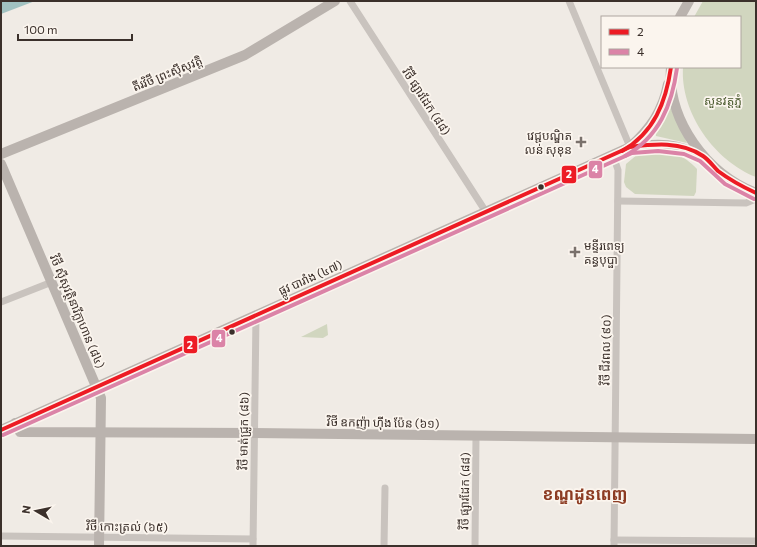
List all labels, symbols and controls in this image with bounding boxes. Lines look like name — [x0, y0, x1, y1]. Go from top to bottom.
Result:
scale bar — [18, 16, 132, 42]
legend — [601, 16, 741, 68]
text: 100 m — [24, 22, 58, 36]
text: 2 — [637, 24, 644, 38]
text: 4 — [637, 44, 644, 58]
street label: តីរវិថី ព្រះស៊ីសុវត្តិ — [130, 53, 205, 95]
street label: វិថី ផ្សារដែក (៨៨) — [399, 64, 454, 138]
park label: សួនវត្ដភ្នំ — [704, 93, 742, 108]
place label: វេជ្ជបណ្ឌិត លន់ សុខុន — [525, 128, 572, 157]
marker: វេជ្ជបណ្ឌិត លន់ សុខុន — [575, 136, 587, 148]
line badge: 4 — [588, 160, 603, 179]
text: 4 — [592, 162, 599, 175]
line badge: 2 — [561, 165, 577, 184]
text: 2 — [566, 167, 572, 180]
unlabelled marker — [536, 182, 546, 192]
place label: មន្ទីរពេទ្យ គន្ធបុប្ផា — [584, 238, 625, 268]
marker: មន្ទីរពេទ្យ គន្ធបុប្ផា — [569, 246, 581, 258]
street label: វិថី ស៊ីសុវត្ថិនារីក្លាហាន (៨៤) — [46, 252, 108, 371]
street label: ផ្លូវ បារាំង (៤៧) — [276, 257, 346, 301]
street label: វិថី ជីវពល (៩០) — [597, 314, 613, 386]
unlabelled marker — [227, 327, 237, 337]
line badge: 4 — [211, 329, 226, 348]
text: 4 — [216, 331, 223, 344]
line badge: 2 — [183, 335, 198, 354]
text: 2 — [187, 338, 193, 351]
street label: វិថី មាត់ជ្រូក (៨៦) — [235, 392, 252, 470]
street label: វិថី ឧកញ៉ា ហ៊ីង ប៉ែន (៦១) — [326, 414, 440, 431]
street label: វិថី ផ្សារដែក (៨៨) — [456, 452, 473, 530]
district label: ខណ្ឌដូនពេញ — [543, 484, 627, 505]
north arrow — [16, 491, 56, 531]
text: N — [19, 504, 33, 514]
street label: វិថី កោះត្រល់ (៦៥) — [86, 518, 168, 535]

